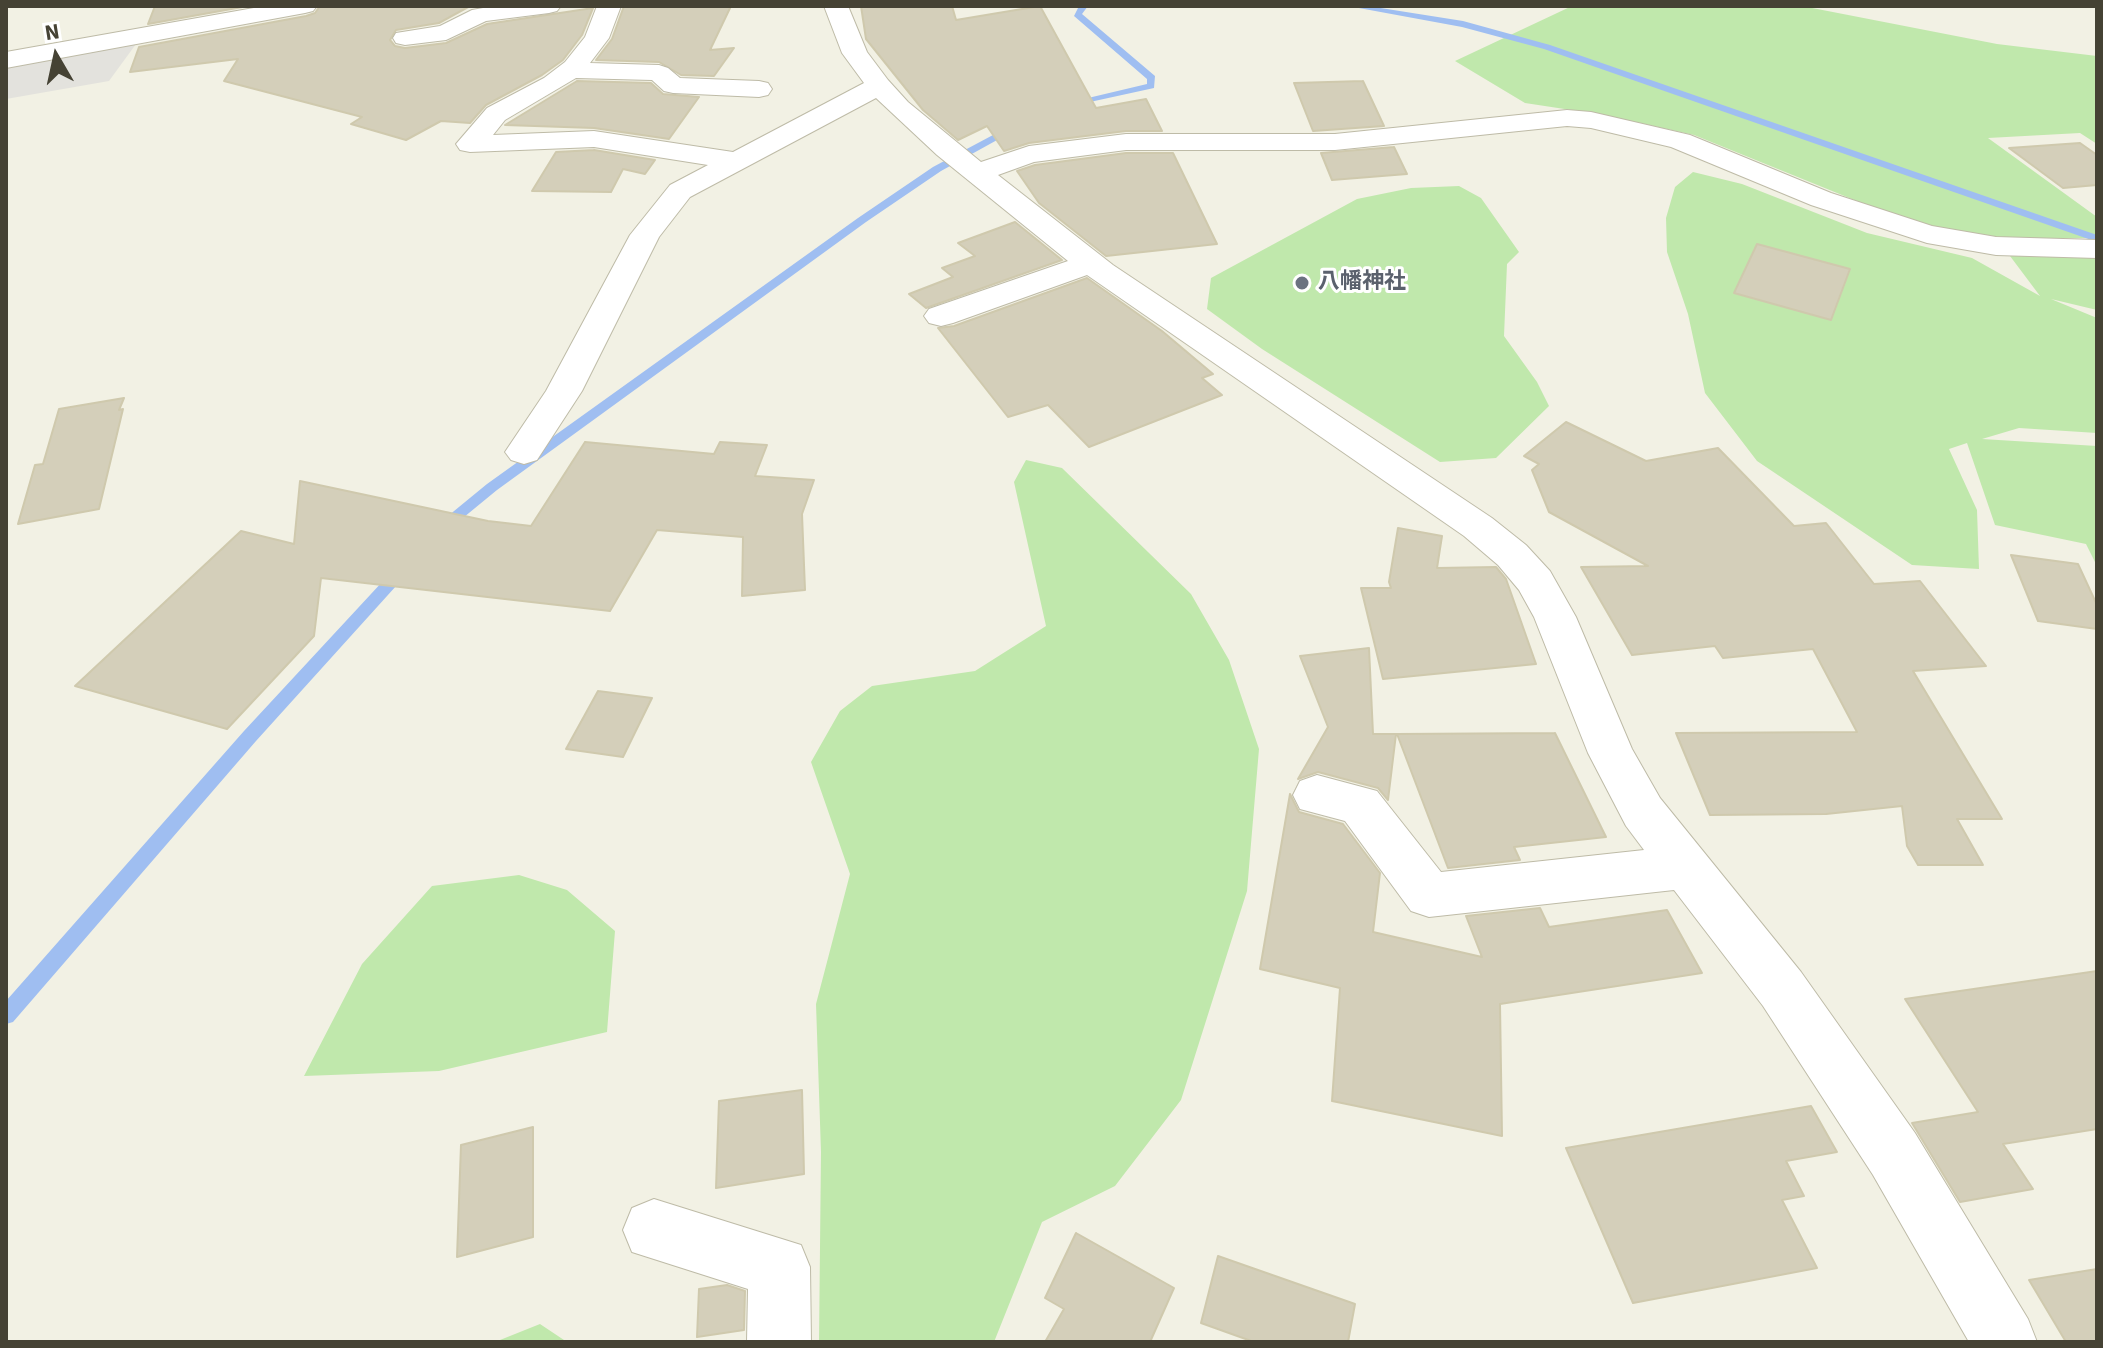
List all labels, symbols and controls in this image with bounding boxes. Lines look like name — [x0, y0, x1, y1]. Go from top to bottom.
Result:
text: N — [43, 15, 62, 49]
north arrow — [16, 16, 96, 96]
place label: 八幡神社 — [1318, 270, 1406, 296]
marker: 八幡神社 — [1293, 274, 1311, 292]

